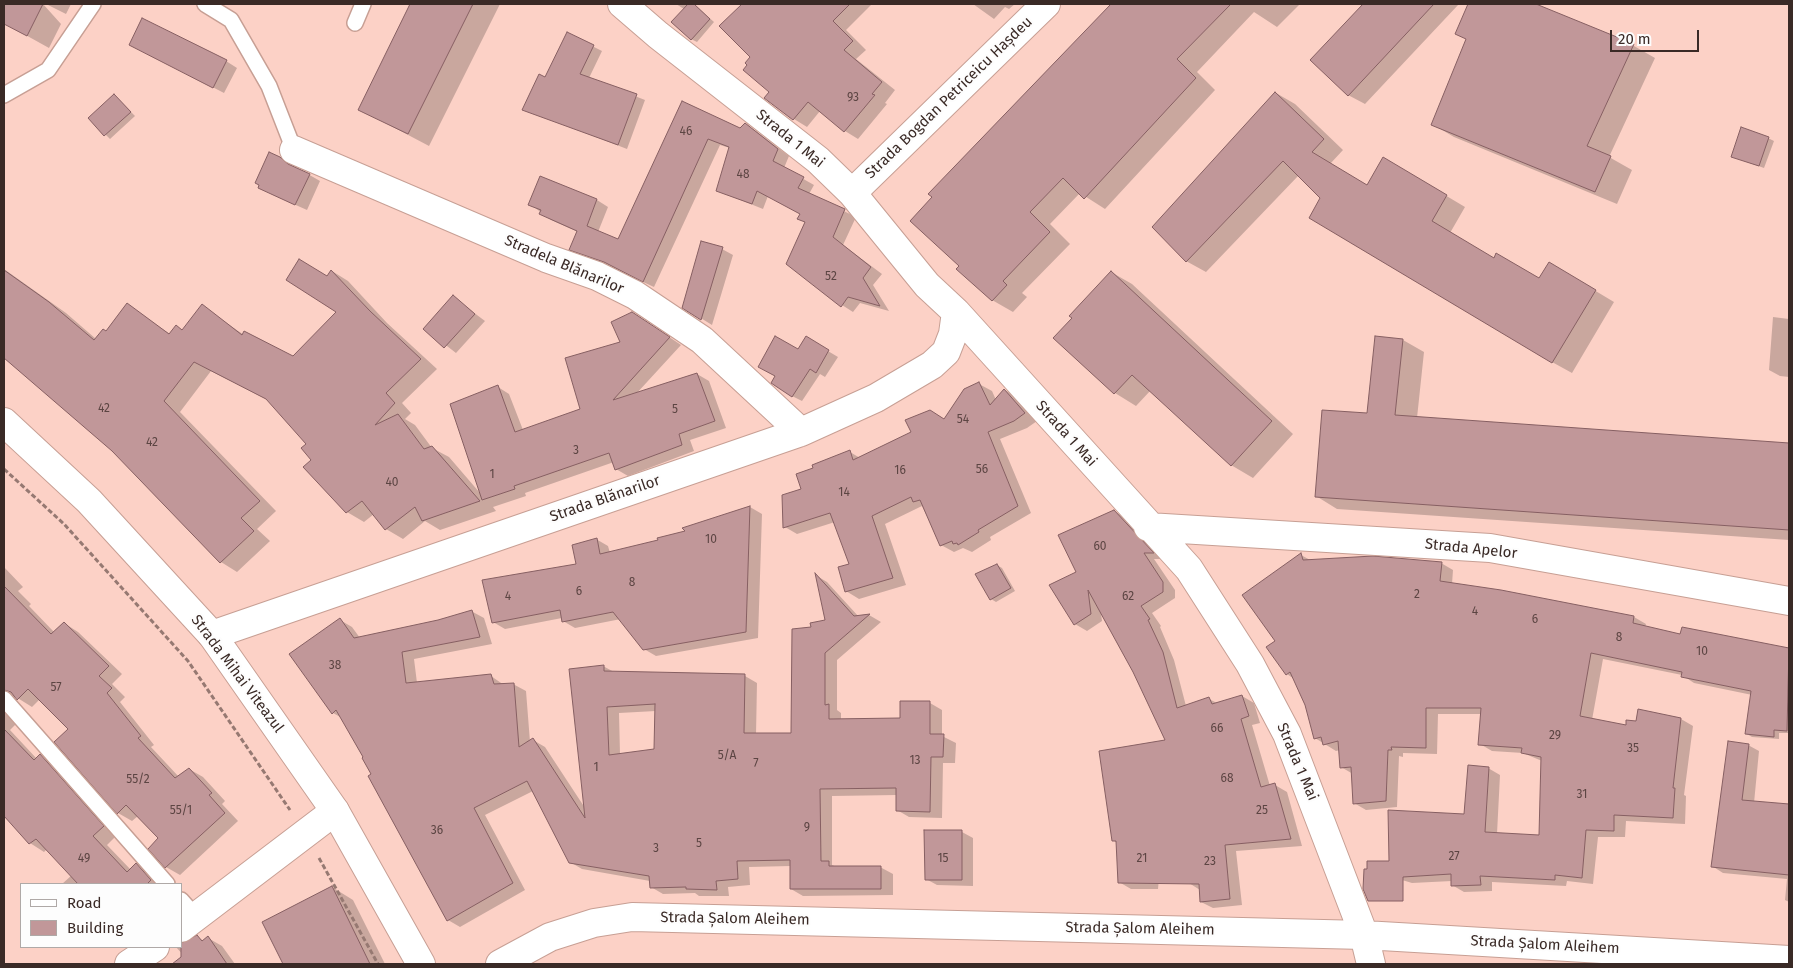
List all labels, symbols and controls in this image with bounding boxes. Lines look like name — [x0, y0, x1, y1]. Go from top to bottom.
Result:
street label: Strada Bogdan Petriceicu Hașdeu — [862, 13, 1036, 183]
scale bar — [1613, 20, 1702, 52]
text: 20 m — [1618, 30, 1651, 48]
house number: 93 — [847, 91, 859, 105]
street label: Strada 1 Mai — [752, 106, 828, 172]
house number: 46 — [680, 125, 692, 139]
house number: 48 — [737, 168, 749, 182]
street label: Stradela Blănarilor — [502, 232, 626, 298]
house number: 52 — [825, 270, 837, 284]
street label: Strada 1 Mai — [1032, 397, 1100, 471]
house number: 42 — [98, 402, 110, 416]
house number: 5 — [672, 403, 678, 417]
house number: 54 — [957, 413, 969, 427]
house number: 42 — [146, 436, 158, 450]
house number: 3 — [573, 444, 579, 458]
house number: 56 — [976, 463, 988, 477]
house number: 16 — [894, 464, 906, 478]
house number: 1 — [489, 468, 495, 482]
street label: Strada Blănarilor — [547, 472, 663, 526]
house number: 40 — [385, 476, 399, 490]
house number: 14 — [838, 486, 850, 500]
house number: 10 — [705, 533, 717, 547]
street label: Strada Apelor — [1424, 535, 1518, 563]
house number: 60 — [1093, 540, 1107, 554]
house number: 8 — [629, 576, 635, 590]
house number: 6 — [576, 585, 582, 599]
house number: 2 — [1414, 588, 1420, 602]
house number: 4 — [505, 590, 511, 604]
house number: 62 — [1122, 590, 1134, 604]
house number: 4 — [1472, 605, 1478, 619]
street label: Strada Mihai Viteazul — [187, 612, 287, 736]
house number: 6 — [1532, 613, 1538, 627]
house number: 8 — [1616, 631, 1622, 645]
house number: 10 — [1696, 645, 1708, 659]
house number: 38 — [329, 659, 341, 673]
house number: 57 — [50, 681, 62, 695]
street label: Strada 1 Mai — [1273, 720, 1321, 804]
house number: 66 — [1211, 722, 1223, 736]
house number: 29 — [1549, 729, 1561, 743]
house number: 35 — [1627, 742, 1639, 756]
house number: 5/A — [718, 749, 736, 763]
house number: 13 — [909, 754, 921, 768]
house number: 7 — [753, 757, 759, 771]
house number: 1 — [593, 761, 599, 775]
house number: 68 — [1220, 772, 1234, 786]
house number: 55/2 — [126, 773, 150, 787]
house number: 31 — [1577, 788, 1587, 802]
house number: 55/1 — [170, 804, 192, 818]
house number: 25 — [1256, 804, 1268, 818]
house number: 9 — [804, 821, 810, 835]
house number: 36 — [431, 824, 443, 838]
house number: 5 — [696, 837, 702, 851]
house number: 3 — [653, 842, 659, 856]
house number: 27 — [1448, 850, 1460, 864]
house number: 49 — [78, 852, 90, 866]
house number: 15 — [937, 852, 949, 866]
house number: 21 — [1137, 852, 1147, 866]
house number: 23 — [1204, 855, 1216, 869]
legend — [20, 883, 182, 948]
text: Road — [67, 894, 102, 912]
street label: Strada Șalom Aleihem — [660, 909, 810, 929]
text: Building — [67, 919, 123, 937]
street label: Strada Șalom Aleihem — [1065, 919, 1215, 939]
street label: Strada Șalom Aleihem — [1470, 932, 1620, 958]

